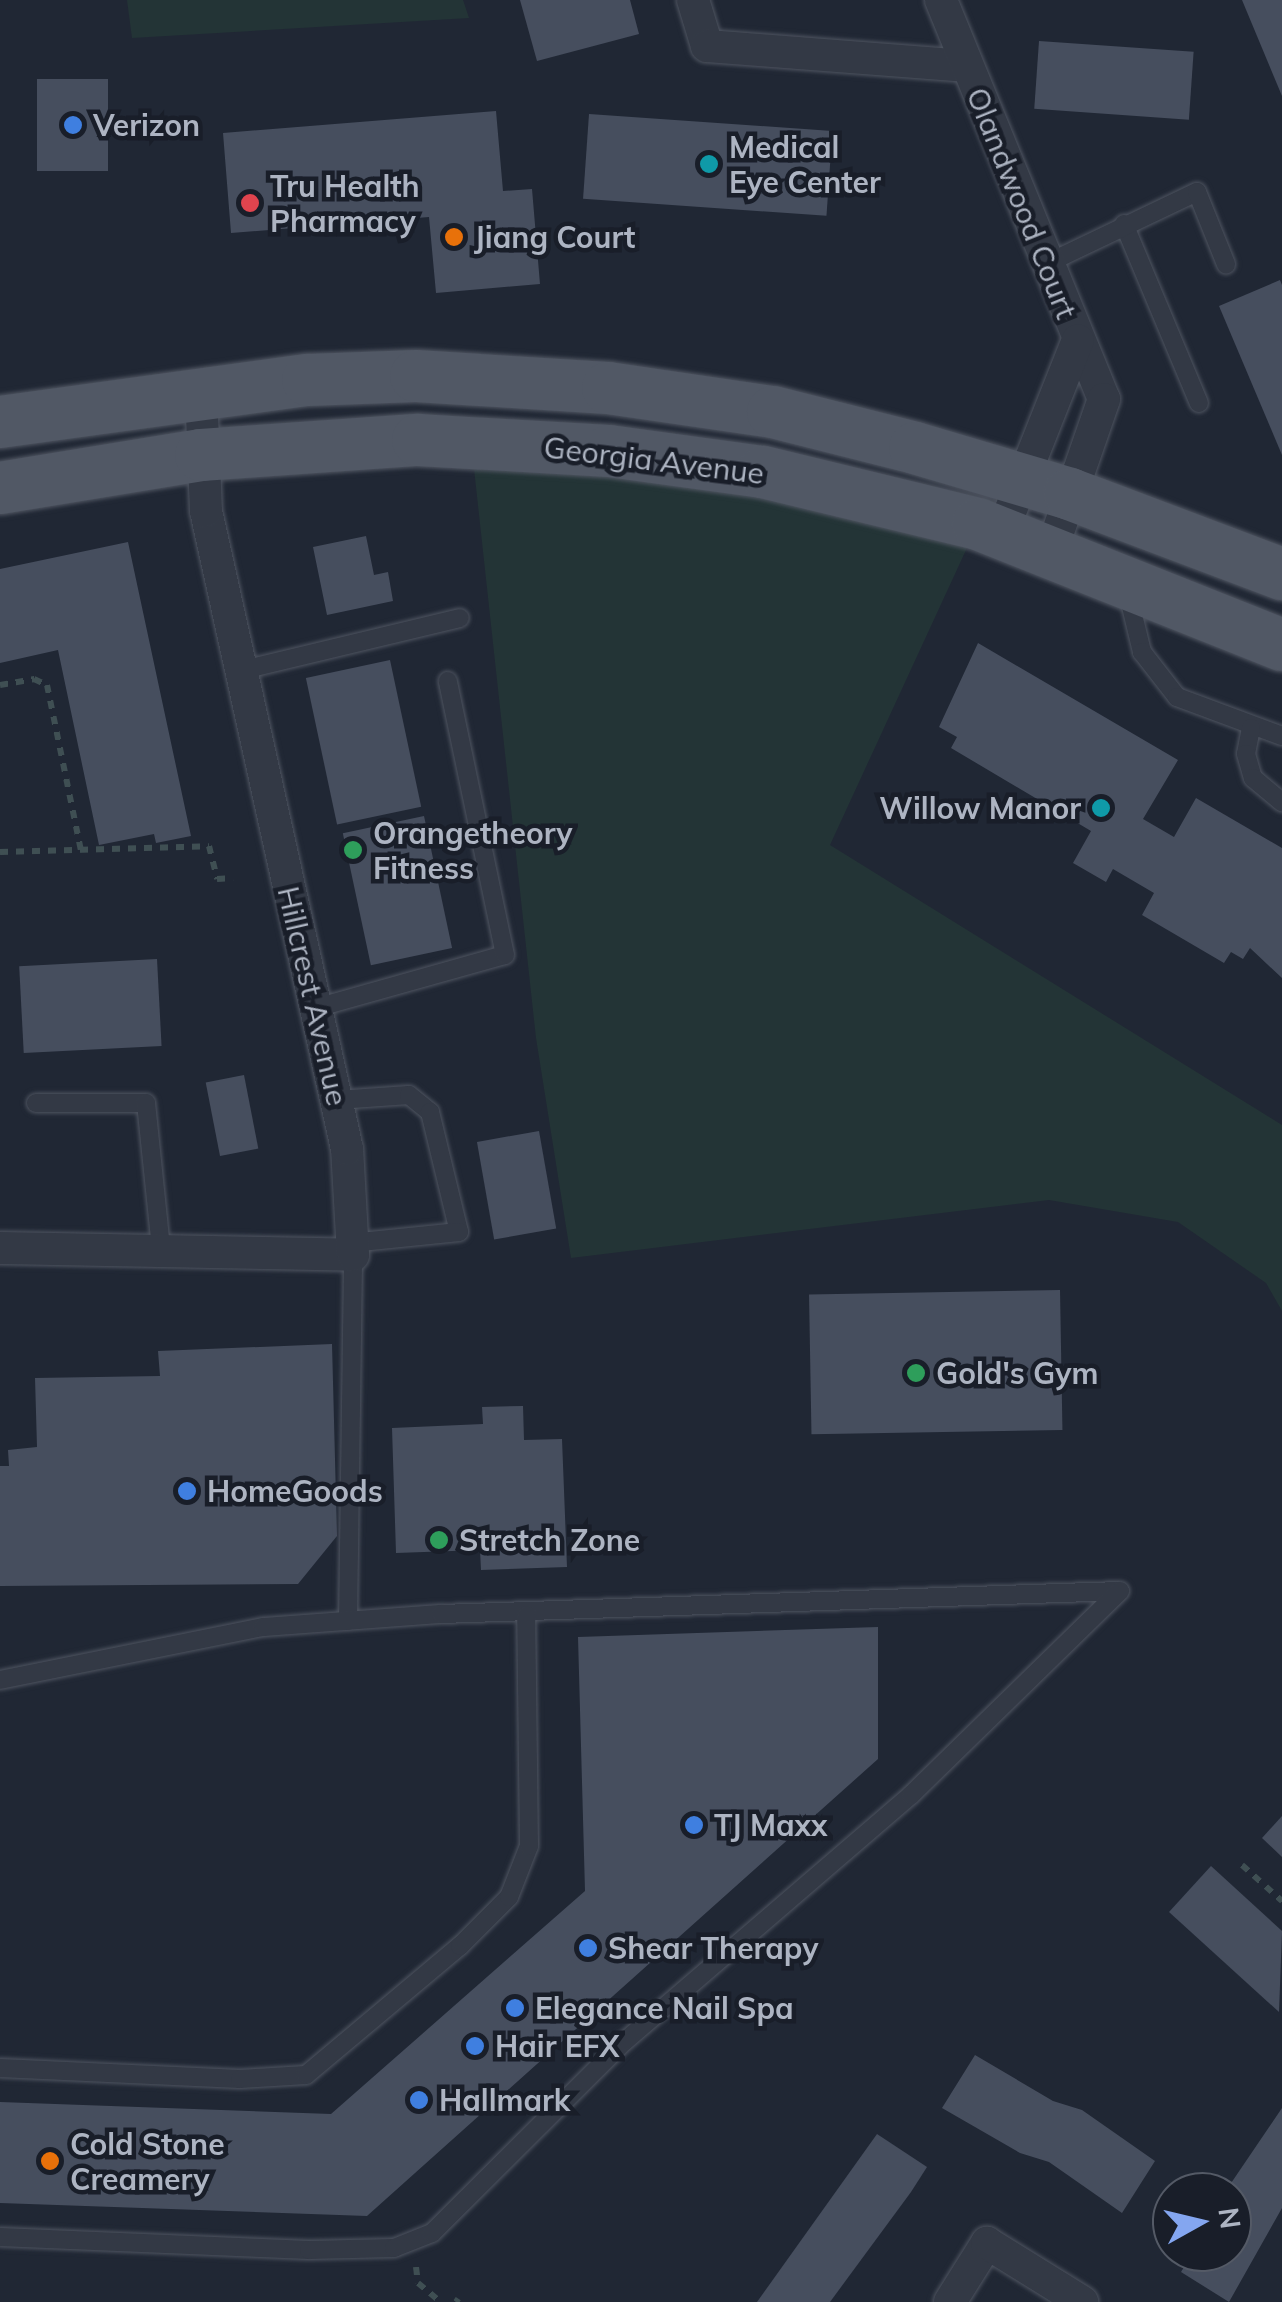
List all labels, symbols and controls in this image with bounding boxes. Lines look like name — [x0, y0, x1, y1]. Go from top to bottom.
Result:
street label: Olandwood Court — [959, 82, 1085, 324]
place label: Verizon — [93, 107, 200, 143]
marker: Verizon — [62, 114, 84, 136]
place label: Medical Eye Center — [729, 129, 881, 200]
marker: Medical Eye Center — [698, 153, 720, 175]
place label: Tru Health Pharmacy — [270, 168, 420, 238]
marker: Tru Health Pharmacy — [239, 192, 261, 214]
place label: Jiang Court — [474, 219, 635, 255]
marker: Jiang Court — [443, 226, 465, 248]
street label: Georgia Avenue — [542, 429, 766, 491]
place label: Willow Manor — [879, 790, 1081, 826]
marker: Willow Manor — [1090, 797, 1112, 819]
place label: Orangetheory Fitness — [373, 815, 573, 886]
marker: Orangetheory Fitness — [342, 839, 364, 861]
street label: Hillcrest Avenue — [270, 883, 356, 1109]
place label: Gold's Gym — [936, 1355, 1098, 1391]
marker: Gold's Gym — [905, 1362, 927, 1384]
place label: HomeGoods — [207, 1473, 383, 1509]
marker: HomeGoods — [176, 1480, 198, 1502]
place label: Stretch Zone — [459, 1522, 640, 1558]
marker: Stretch Zone — [428, 1529, 450, 1551]
place label: TJ Maxx — [714, 1807, 828, 1843]
marker: TJ Maxx — [683, 1814, 705, 1836]
place label: Shear Therapy — [608, 1930, 818, 1966]
marker: Shear Therapy — [577, 1937, 599, 1959]
place label: Elegance Nail Spa — [535, 1990, 794, 2026]
marker: Elegance Nail Spa — [504, 1997, 526, 2019]
place label: Hair EFX — [495, 2028, 619, 2064]
marker: Hair EFX — [464, 2035, 486, 2057]
place label: Hallmark — [439, 2082, 570, 2118]
marker: Hallmark — [408, 2089, 430, 2111]
place label: Cold Stone Creamery — [70, 2126, 225, 2196]
marker: Cold Stone Creamery — [39, 2150, 61, 2172]
north arrow — [1152, 2172, 1252, 2272]
text: N — [1211, 2205, 1249, 2231]

